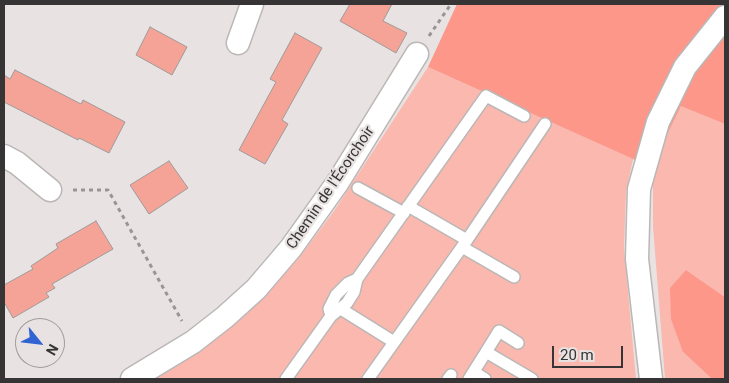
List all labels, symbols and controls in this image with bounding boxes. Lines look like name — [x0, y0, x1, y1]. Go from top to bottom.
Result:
street label: Chemin de l'Écorchoir — [283, 123, 379, 253]
north arrow — [15, 318, 65, 368]
scale bar — [554, 336, 625, 368]
text: N — [43, 342, 62, 358]
text: 20 m — [560, 346, 594, 364]

